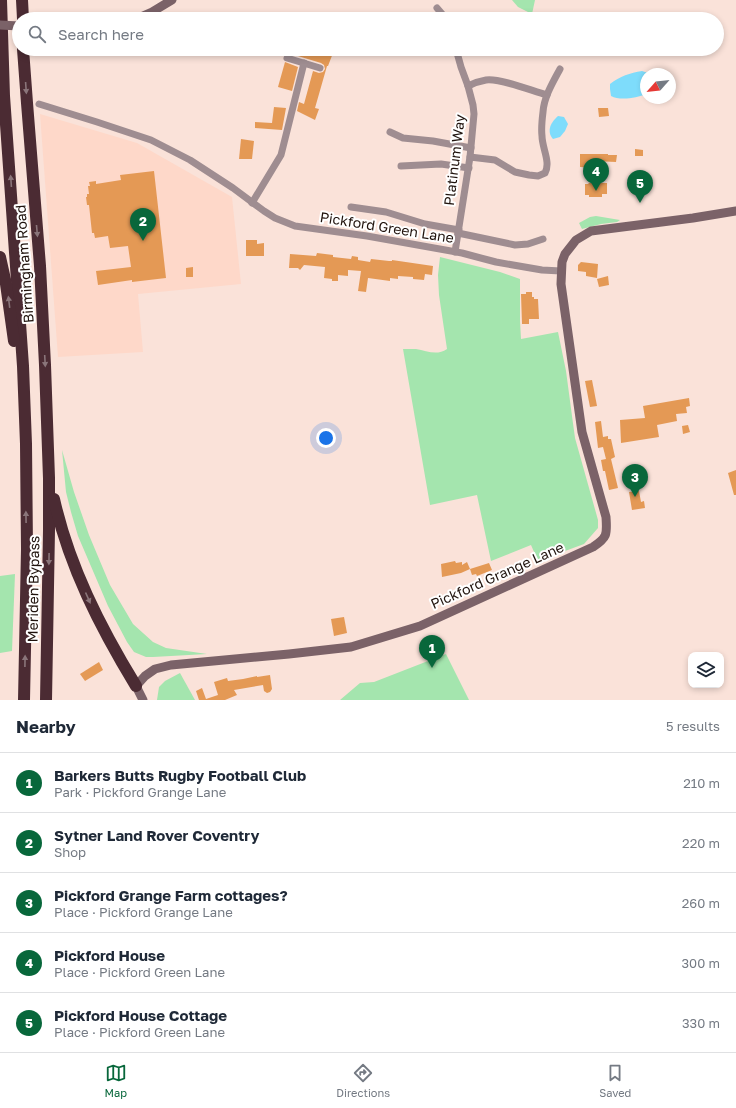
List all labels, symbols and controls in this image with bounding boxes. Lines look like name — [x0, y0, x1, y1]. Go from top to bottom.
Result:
search box — [12, 12, 724, 56]
icon: search — [26, 23, 48, 45]
text: Search here — [58, 25, 144, 43]
north arrow — [640, 68, 676, 104]
one-way arrow — [22, 82, 29, 94]
street label: Platinum Way — [440, 113, 468, 207]
pin: 4 — [583, 158, 609, 191]
pin: 5 — [627, 170, 653, 203]
one-way arrow — [7, 175, 14, 187]
street label: Birmingham Road — [11, 204, 37, 324]
pin: 2 — [130, 208, 156, 241]
street label: Pickford Green Lane — [319, 208, 455, 246]
one-way arrow — [33, 225, 40, 238]
one-way arrow — [6, 296, 12, 308]
one-way arrow — [42, 355, 48, 368]
your location — [316, 428, 336, 448]
pin: 3 — [622, 464, 648, 497]
one-way arrow — [23, 510, 29, 523]
street label: Meriden Bypass — [24, 536, 42, 642]
street label: Pickford Grange Lane — [428, 538, 566, 612]
one-way arrow — [46, 553, 52, 566]
one-way arrow — [85, 592, 91, 603]
pin: 1 — [419, 635, 445, 668]
map controls — [688, 652, 724, 688]
button: layers — [688, 652, 724, 688]
one-way arrow — [22, 654, 28, 667]
text: Nearby — [16, 716, 76, 737]
text: 5 results — [666, 718, 720, 734]
text: Barkers Butts Rugby Football Club — [54, 766, 306, 784]
text: 1 — [26, 775, 32, 791]
text: 210 m — [683, 775, 720, 791]
text: Park · Pickford Grange Lane — [54, 784, 226, 800]
text: Sytner Land Rover Coventry — [54, 826, 259, 844]
text: 2 — [25, 835, 33, 851]
text: 220 m — [682, 835, 720, 851]
text: Shop — [54, 844, 86, 860]
text: Pickford Grange Farm cottages? — [54, 886, 287, 904]
text: 3 — [25, 895, 33, 911]
text: 260 m — [682, 895, 720, 911]
text: Place · Pickford Grange Lane — [54, 904, 233, 920]
text: Pickford House — [54, 946, 165, 964]
text: 4 — [25, 955, 33, 971]
text: 300 m — [682, 955, 720, 971]
text: Place · Pickford Green Lane — [54, 964, 225, 980]
text: Pickford House Cottage — [54, 1006, 227, 1024]
text: 5 — [25, 1015, 33, 1031]
text: 330 m — [682, 1015, 720, 1031]
text: Place · Pickford Green Lane — [54, 1024, 225, 1040]
tab: Map — [105, 1062, 127, 1099]
tab: Directions — [336, 1062, 390, 1099]
tab: Saved — [599, 1062, 631, 1099]

